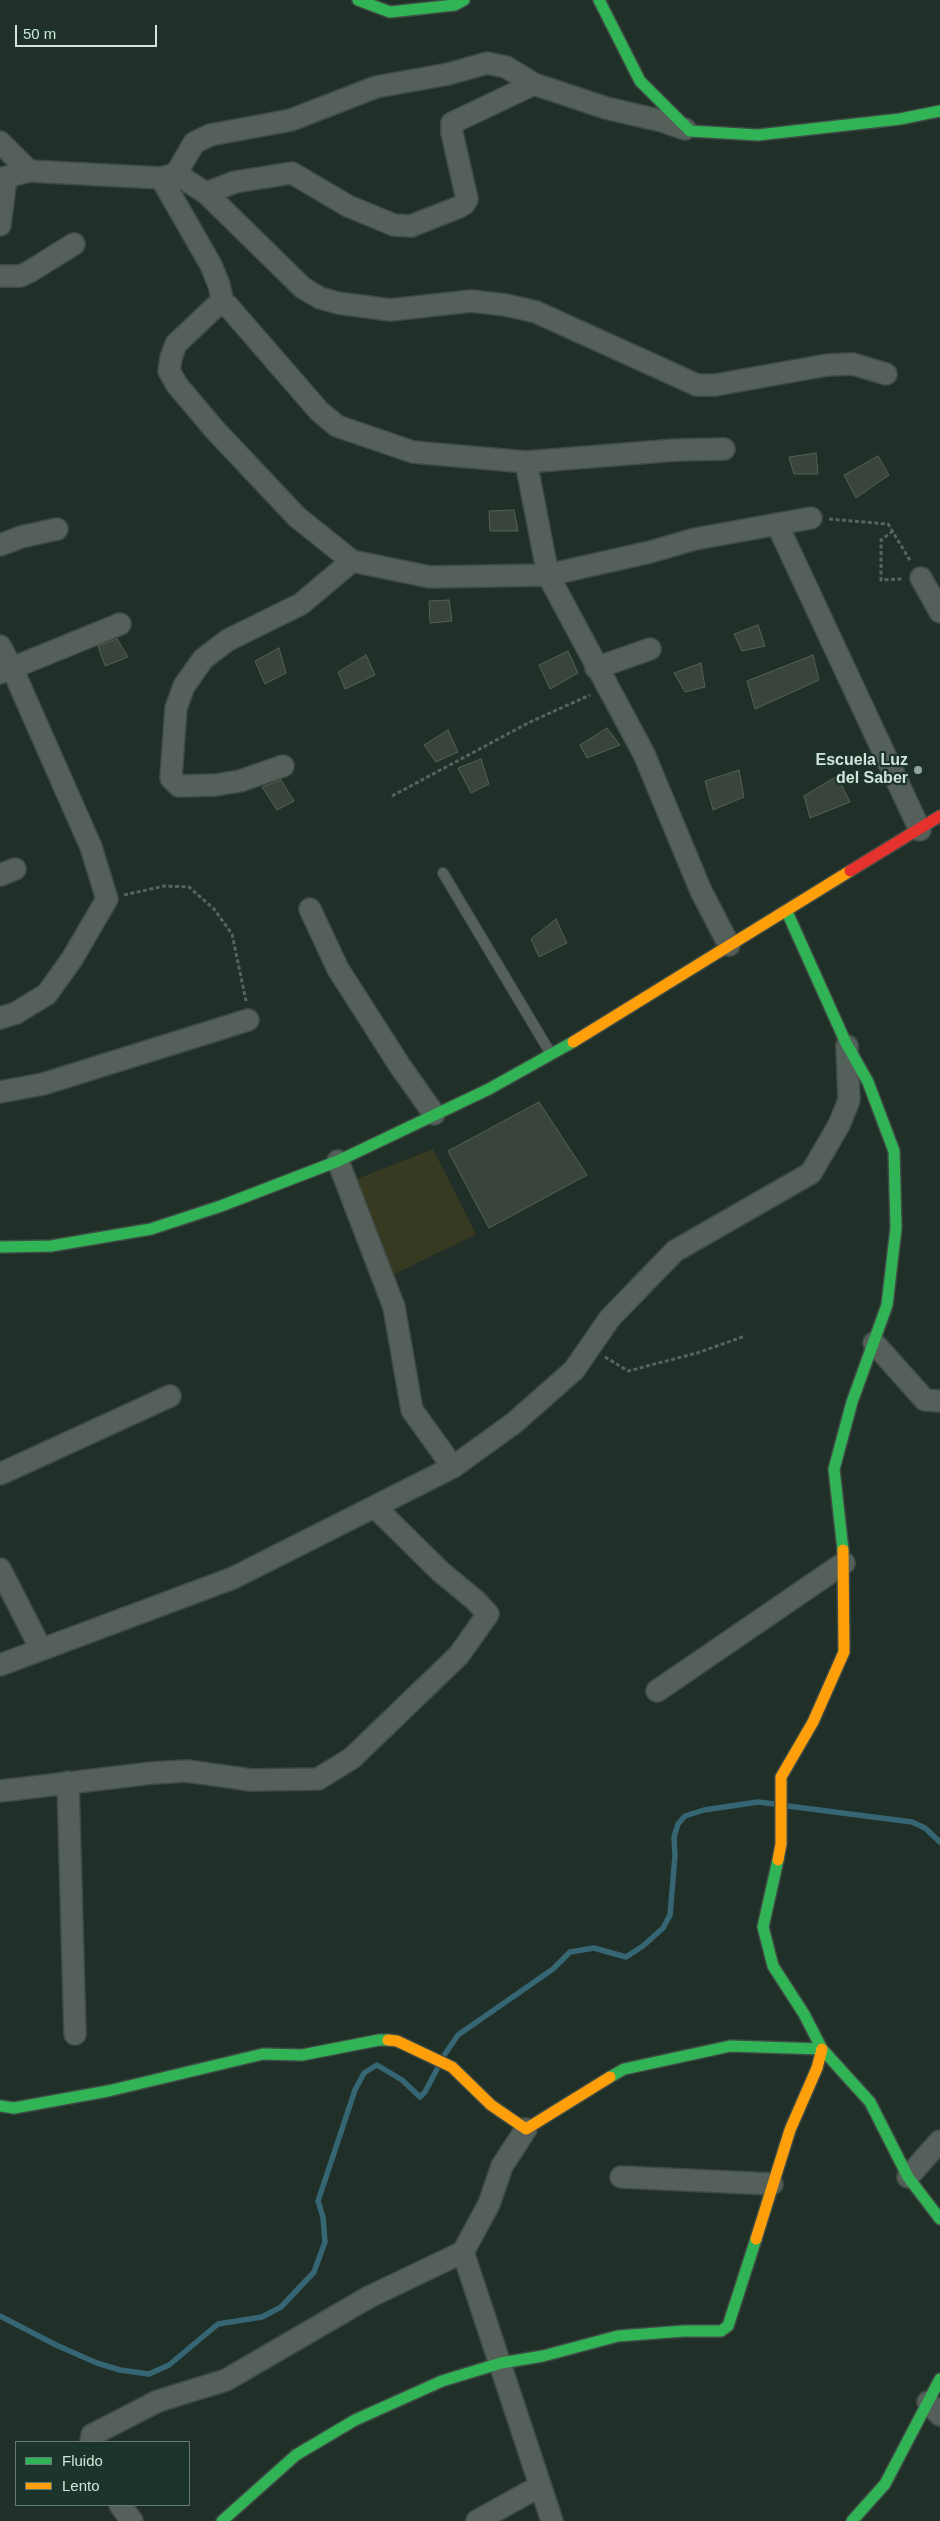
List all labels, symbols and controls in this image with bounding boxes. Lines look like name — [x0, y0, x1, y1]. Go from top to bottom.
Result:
scale bar — [18, 15, 160, 47]
text: 50 m — [23, 25, 56, 42]
place label: Escuela Luz del Saber — [816, 751, 908, 789]
marker: Escuela Luz del Saber — [912, 764, 924, 776]
legend — [15, 2441, 190, 2506]
text: Fluido — [62, 2452, 103, 2469]
text: Lento — [62, 2477, 100, 2494]

